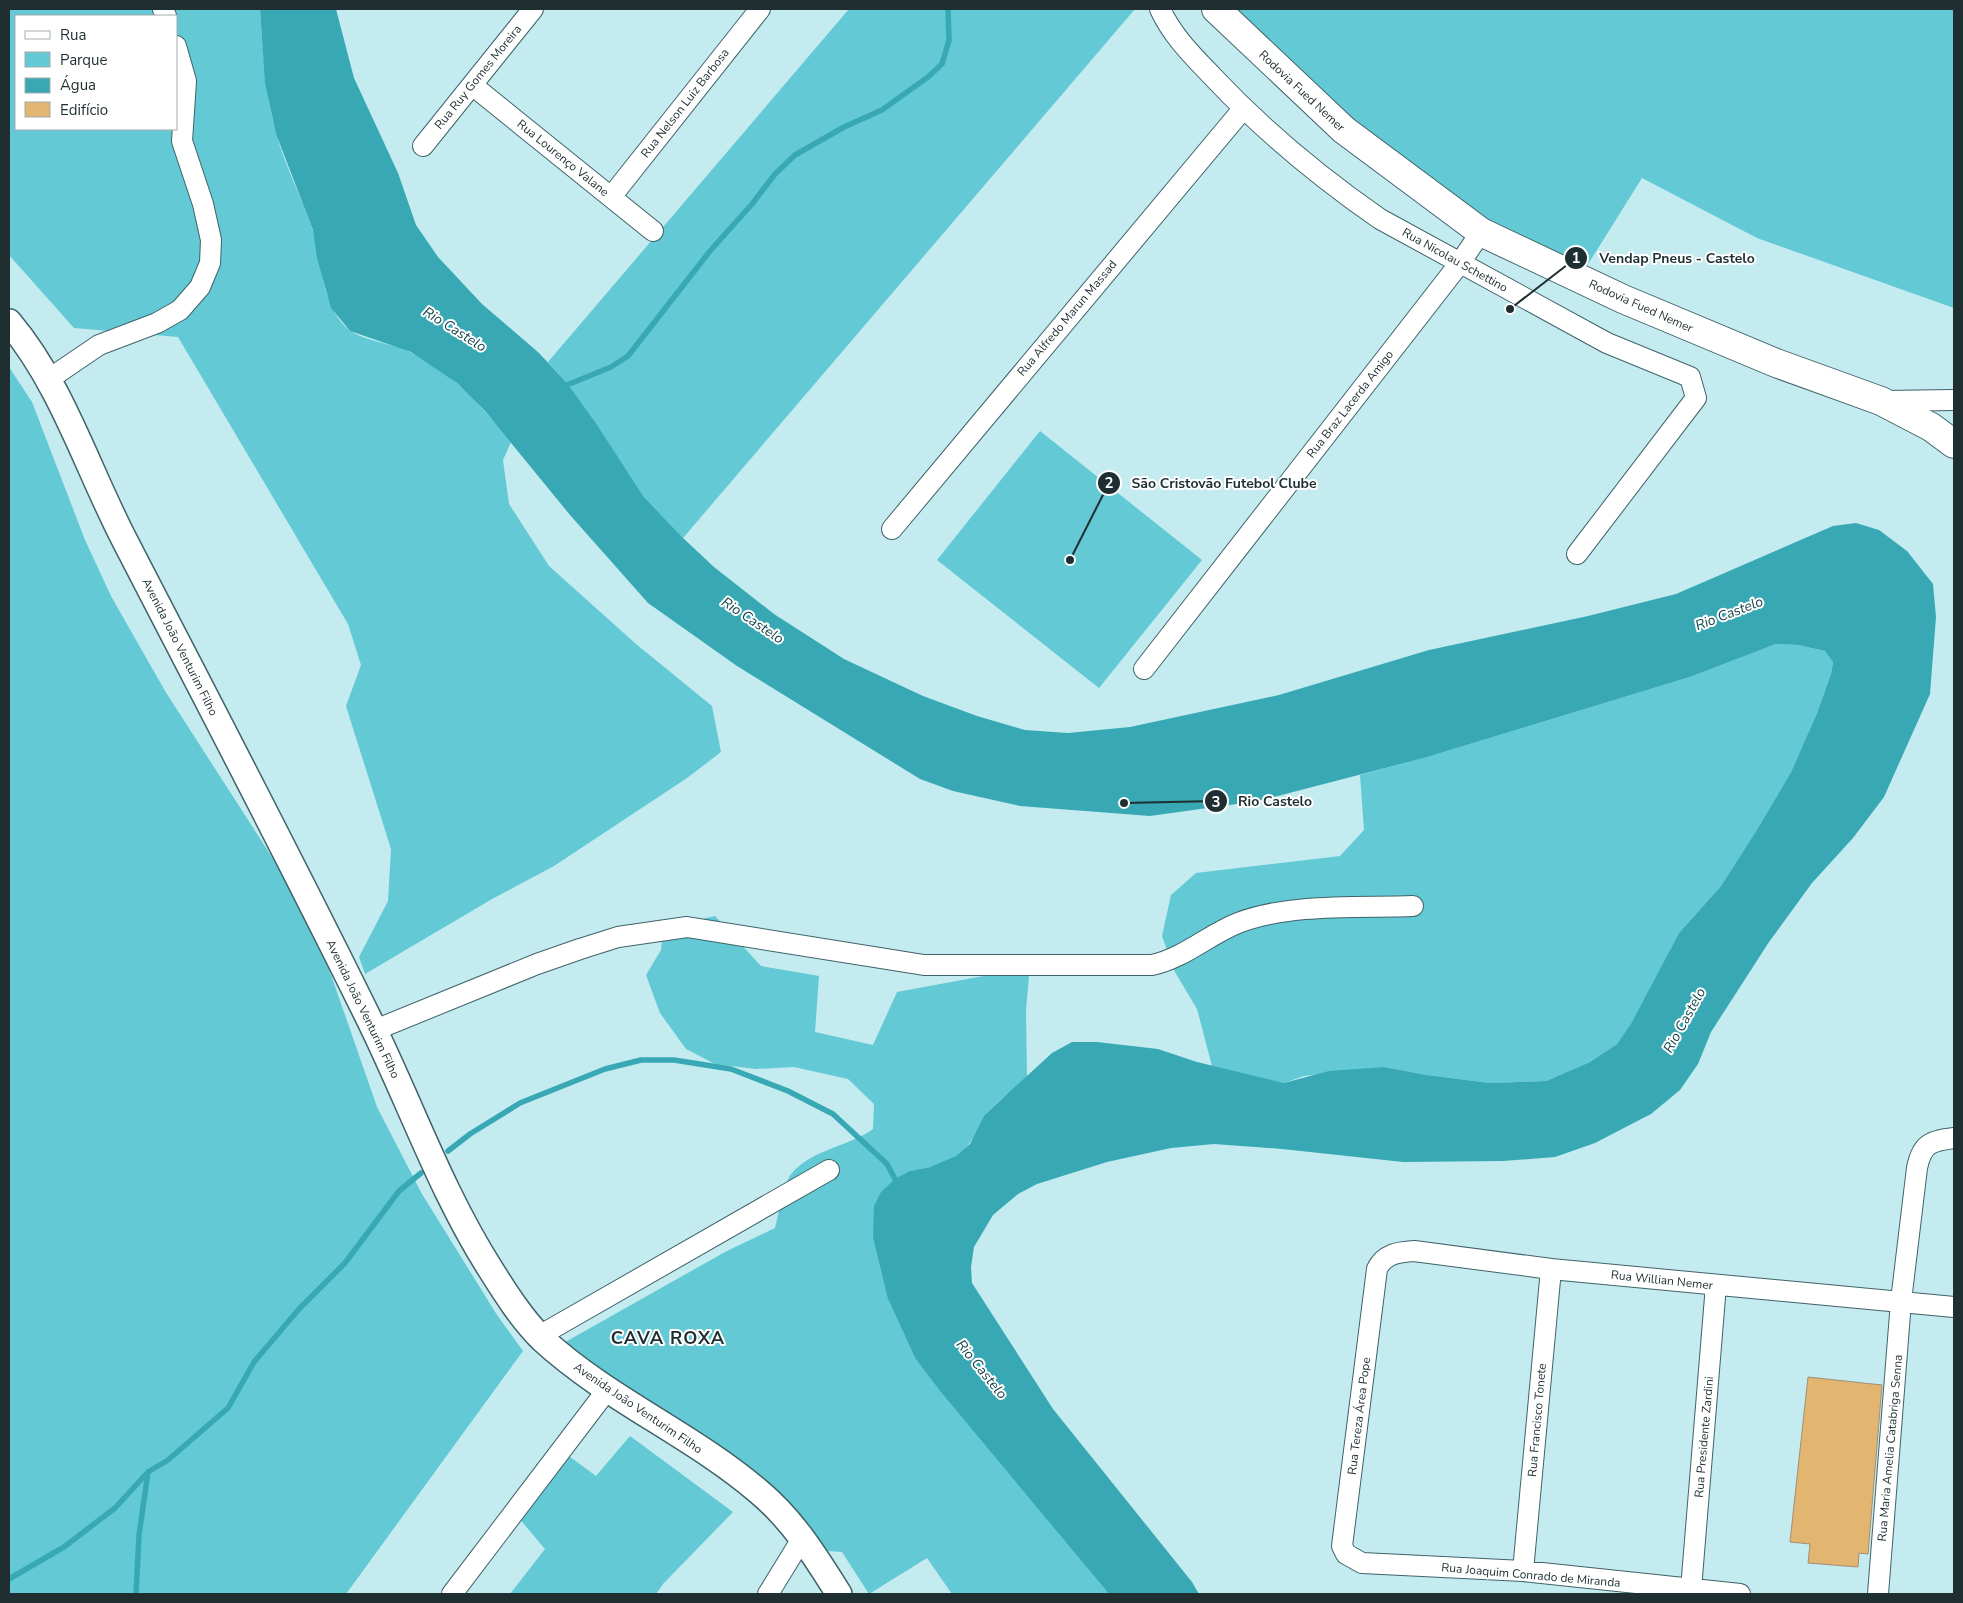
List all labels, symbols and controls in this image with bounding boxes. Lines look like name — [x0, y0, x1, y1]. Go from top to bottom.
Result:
legend — [15, 15, 178, 130]
street label: Rua Ruy Gomes Moreira — [431, 21, 525, 133]
text: Rua — [60, 25, 86, 45]
street label: Rua Nelson Luiz Barbosa — [637, 45, 733, 161]
street label: Rodovia Fued Nemer — [1255, 47, 1349, 136]
text: Parque — [60, 50, 108, 70]
text: Água — [60, 75, 96, 95]
text: Edifício — [60, 100, 108, 120]
street label: Rua Lourenço Valane — [514, 116, 612, 200]
street label: Rua Nicolau Schettino — [1399, 224, 1511, 296]
callout: Vendap Pneus - Castelo — [1564, 243, 1764, 272]
text: 1 — [1571, 248, 1581, 268]
text: Vendap Pneus - Castelo — [1598, 249, 1755, 268]
street label: Rua Alfredo Marun Massad — [1014, 257, 1120, 379]
street label: Rodovia Fued Nemer — [1586, 276, 1696, 336]
water label: Rio Castelo — [419, 302, 490, 357]
street label: Rua Braz Lacerda Amigo — [1303, 347, 1397, 461]
callout: São Cristovão Futebol Clube — [1096, 468, 1326, 497]
text: 2 — [1104, 473, 1114, 493]
text: São Cristovão Futebol Clube — [1131, 474, 1317, 493]
street label: Avenida João Venturim Filho — [138, 576, 222, 719]
water label: Rio Castelo — [1692, 592, 1766, 635]
water label: Rio Castelo — [718, 593, 788, 648]
callout: Rio Castelo — [1203, 787, 1322, 816]
text: 3 — [1211, 792, 1221, 812]
text: Rio Castelo — [1238, 792, 1312, 811]
street label: Avenida João Venturim Filho — [322, 937, 404, 1081]
water label: Rio Castelo — [1659, 984, 1710, 1056]
street label: Rua Willian Nemer — [1610, 1267, 1715, 1293]
district label: CAVA ROXA — [611, 1326, 725, 1350]
water label: Rio Castelo — [952, 1336, 1012, 1403]
street label: Rua Maria Amelia Catabriga Senna — [1874, 1354, 1906, 1542]
street label: Rua Tereza Área Pope — [1344, 1356, 1374, 1476]
street label: Avenida João Venturim Filho — [570, 1359, 706, 1457]
street label: Rua Francisco Tonete — [1524, 1362, 1550, 1478]
street label: Rua Presidente Zardini — [1691, 1376, 1717, 1498]
street label: Rua Joaquim Conrado de Miranda — [1441, 1559, 1621, 1591]

